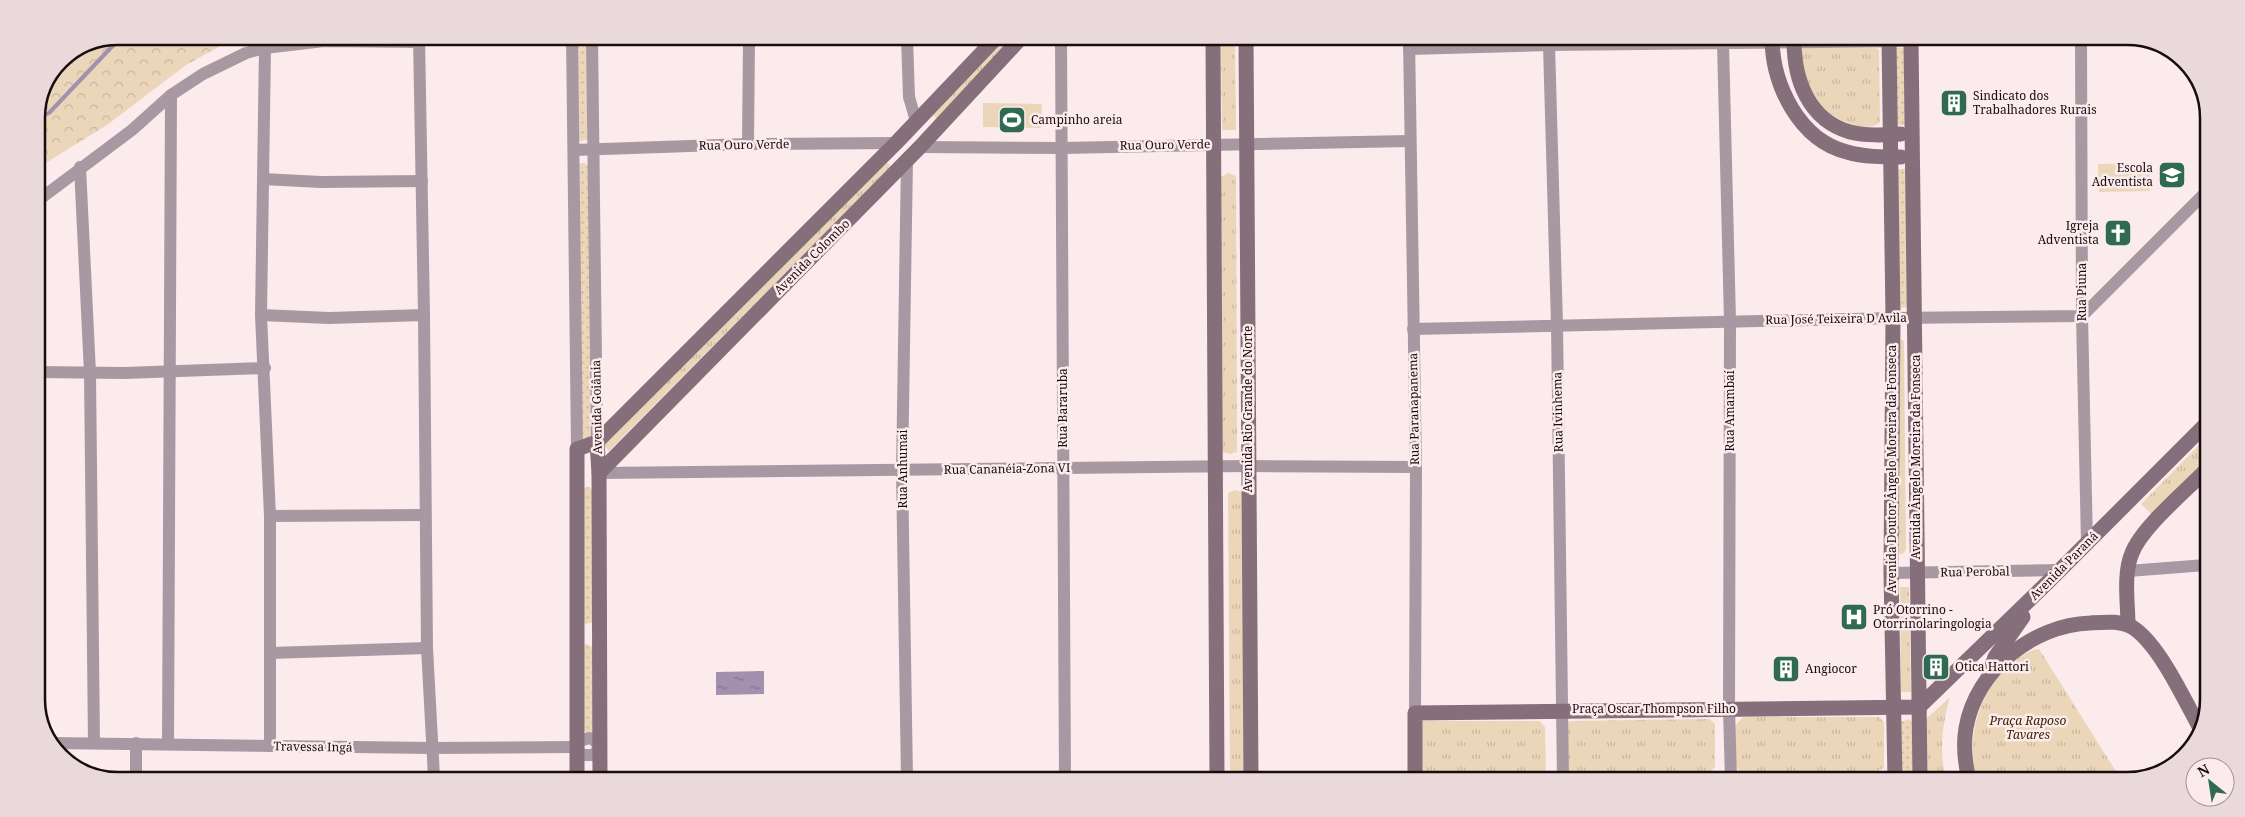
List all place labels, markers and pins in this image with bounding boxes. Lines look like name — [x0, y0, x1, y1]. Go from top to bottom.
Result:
place label: Sindicato dos Trabalhadores Rurais — [1973, 87, 2097, 118]
building icon: Sindicato dos Trabalhadores Rurais — [1939, 88, 1969, 118]
sports icon: Campinho areia — [997, 105, 1027, 135]
place label: Campinho areia — [1031, 111, 1123, 128]
place label: Escola Adventista — [2092, 159, 2153, 190]
school or university icon: Escola Adventista — [2157, 160, 2187, 190]
place label: Igreja Adventista — [2038, 217, 2099, 248]
church icon: Igreja Adventista — [2103, 218, 2133, 248]
place label: Pró Otorrino - Otorrinolaringologia — [1873, 601, 1992, 632]
hospital icon: Pró Otorrino - Otorrinolaringologia — [1839, 602, 1869, 632]
building icon: Otica Hattori — [1921, 652, 1951, 682]
building icon: Angiocor — [1771, 654, 1801, 684]
place label: Otica Hattori — [1955, 658, 2029, 675]
place label: Angiocor — [1805, 660, 1857, 677]

